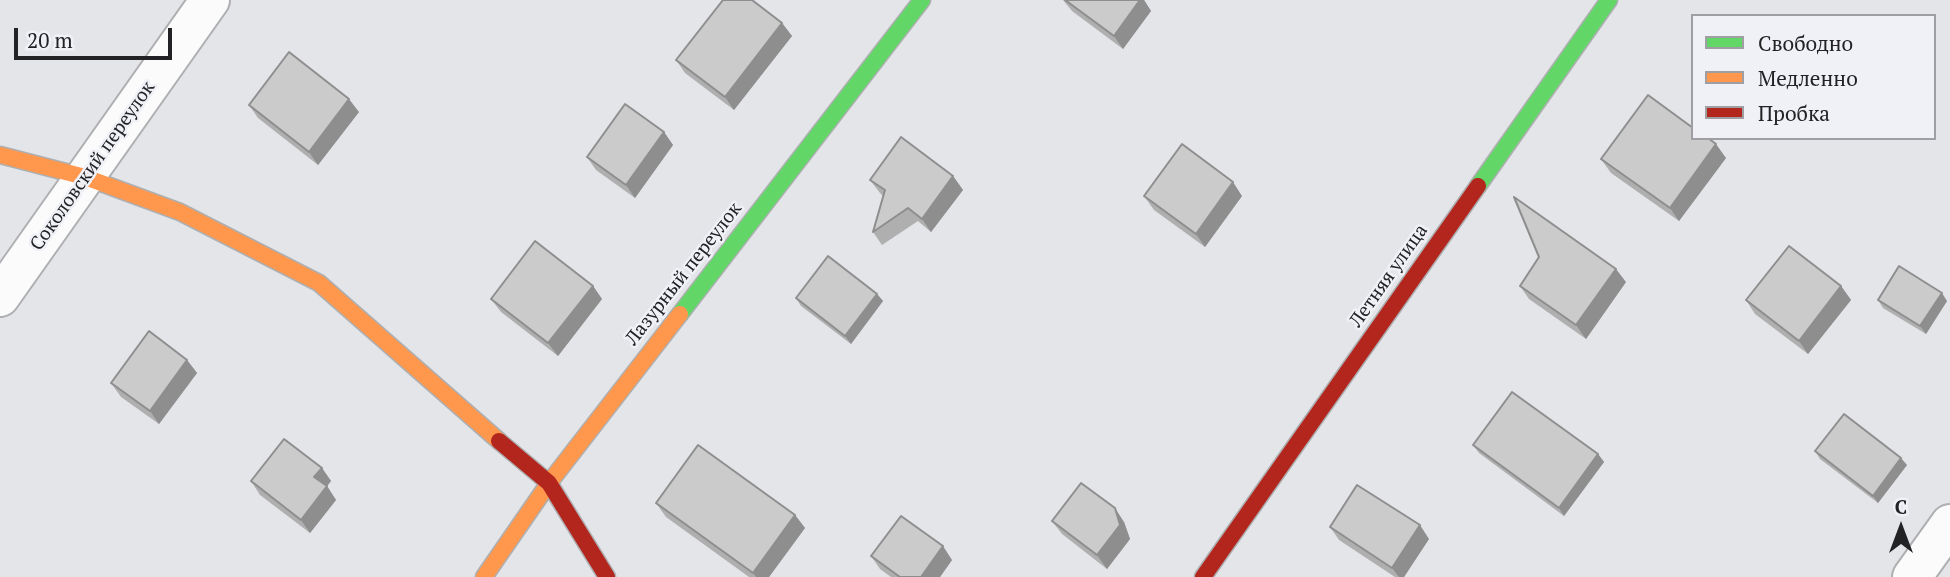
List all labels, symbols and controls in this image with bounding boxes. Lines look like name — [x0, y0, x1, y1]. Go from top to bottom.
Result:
scale bar — [18, 14, 175, 58]
legend — [1691, 14, 1936, 140]
text: 20 m — [27, 26, 73, 54]
text: Свободно — [1758, 29, 1853, 57]
text: Медленно — [1758, 64, 1858, 92]
street label: Соколовский переулок — [26, 77, 160, 255]
text: Пробка — [1758, 99, 1830, 127]
street label: Лазурный переулок — [621, 198, 747, 350]
street label: Летняя улица — [1345, 220, 1433, 332]
north arrow — [1866, 493, 1936, 563]
text: С — [1895, 494, 1907, 519]

